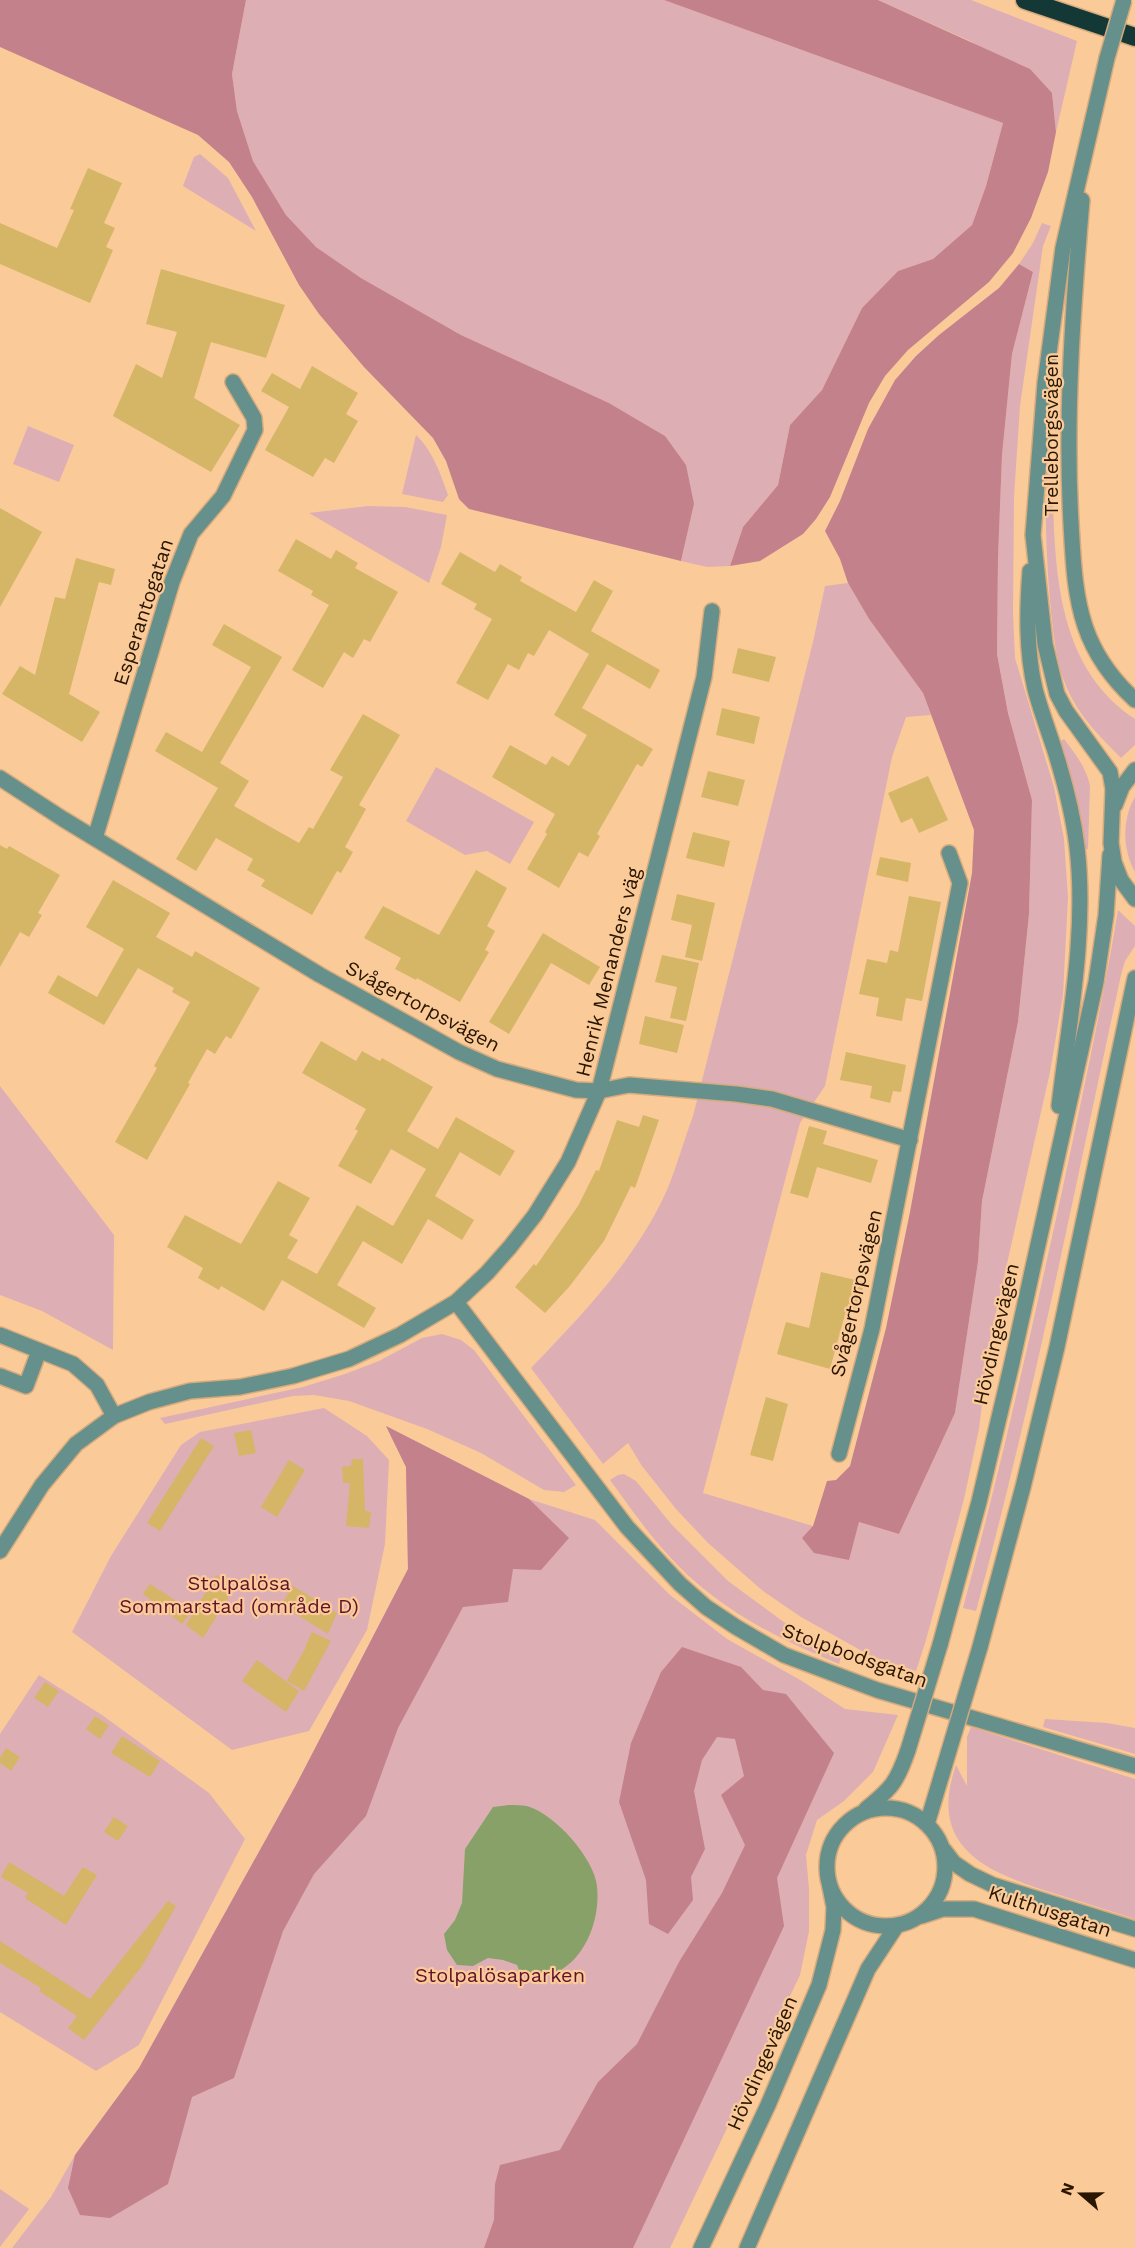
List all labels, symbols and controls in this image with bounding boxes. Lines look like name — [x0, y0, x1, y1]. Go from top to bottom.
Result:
street label: Trelleborgsvägen — [1039, 354, 1063, 517]
street label: Esperantogatan — [108, 536, 178, 688]
street label: Henrik Menanders väg — [570, 864, 646, 1079]
street label: Svågertorpsvägen — [342, 955, 504, 1057]
street label: Svågertorpsvägen — [825, 1207, 887, 1379]
street label: Hövdingevägen — [968, 1261, 1024, 1407]
park label: Stolpalösa Sommarstad (område D) — [119, 1571, 359, 1618]
street label: Stolpbodsgatan — [779, 1618, 931, 1692]
street label: Kulthusgatan — [985, 1880, 1115, 1942]
park label: Stolpalösaparken — [415, 1963, 585, 1987]
street label: Hövdingevägen — [722, 1992, 802, 2134]
north arrow — [1051, 2164, 1111, 2224]
text: N — [1056, 2180, 1078, 2198]

